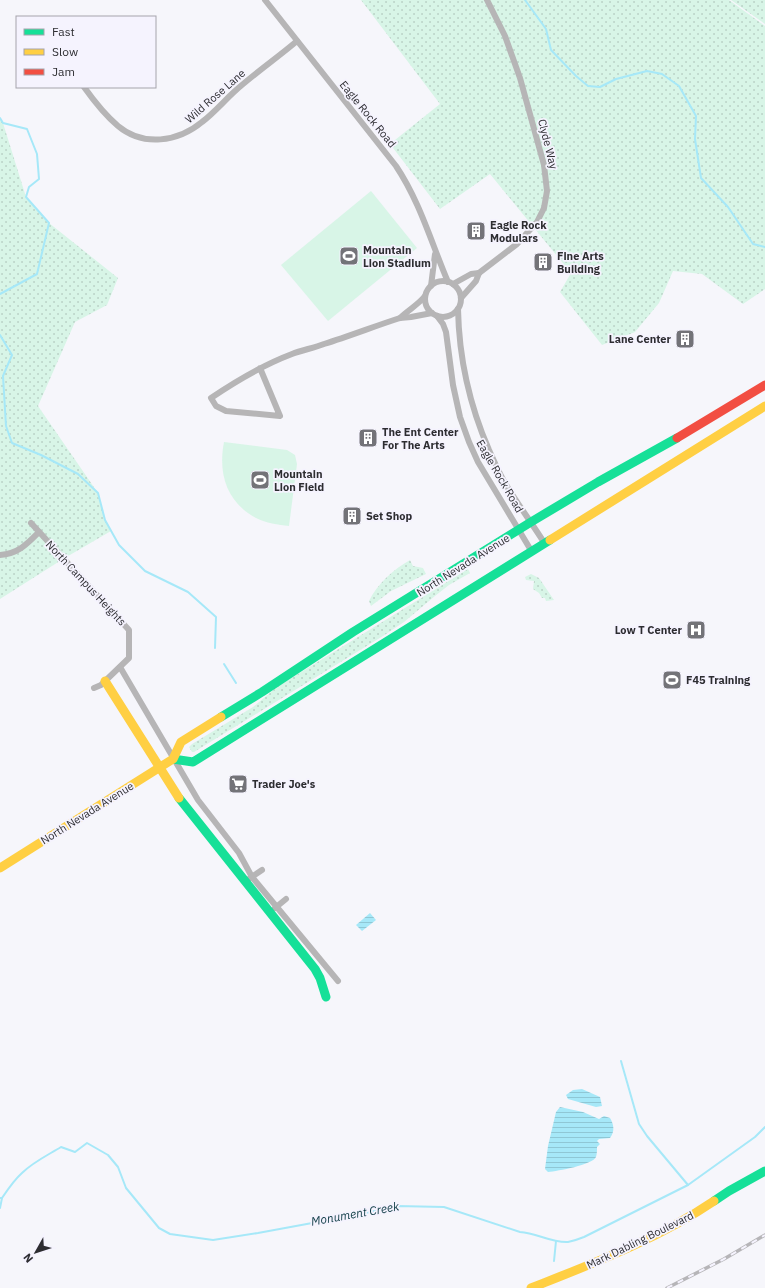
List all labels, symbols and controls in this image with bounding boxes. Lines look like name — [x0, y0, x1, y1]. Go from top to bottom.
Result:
legend — [16, 16, 156, 88]
text: Fast — [52, 24, 75, 39]
text: Slow — [52, 44, 78, 59]
text: Jam — [52, 64, 75, 79]
street label: Wild Rose Lane — [182, 66, 248, 126]
street label: Eagle Rock Road — [337, 78, 399, 150]
street label: Clyde Way — [535, 117, 561, 171]
place label: Eagle Rock Modulars — [490, 218, 547, 245]
building icon: Eagle Rock Modulars — [465, 220, 487, 242]
place label: Mountain Lion Stadium — [363, 243, 431, 270]
sports icon: Mountain Lion Stadium — [338, 245, 360, 267]
place label: Fine Arts Building — [557, 249, 604, 276]
building icon: Fine Arts Building — [532, 251, 554, 273]
building icon: Lane Center — [674, 328, 696, 350]
place label: Lane Center — [609, 332, 672, 346]
place label: The Ent Center For The Arts — [382, 425, 459, 452]
building icon: The Ent Center For The Arts — [357, 427, 379, 449]
street label: Eagle Rock Road — [473, 437, 527, 515]
place label: Mountain Lion Field — [274, 467, 324, 494]
sports icon: Mountain Lion Field — [249, 469, 271, 491]
building icon: Set Shop — [341, 505, 363, 527]
place label: Set Shop — [366, 509, 412, 523]
street label: North Nevada Avenue — [414, 531, 512, 599]
street label: North Campus Heights — [43, 537, 129, 629]
hospital icon: Low T Center — [685, 619, 707, 641]
place label: Low T Center — [615, 623, 683, 637]
sports icon: F45 Training — [661, 669, 683, 691]
place label: F45 Training — [686, 673, 751, 687]
supermarket icon: Trader Joe's — [227, 773, 249, 795]
place label: Trader Joe's — [252, 777, 316, 791]
street label: North Nevada Avenue — [38, 779, 136, 847]
water label: Monument Creek — [310, 1198, 401, 1229]
street label: Mark Dabling Boulevard — [584, 1208, 696, 1272]
north arrow — [16, 1232, 56, 1272]
text: N — [20, 1251, 36, 1266]

